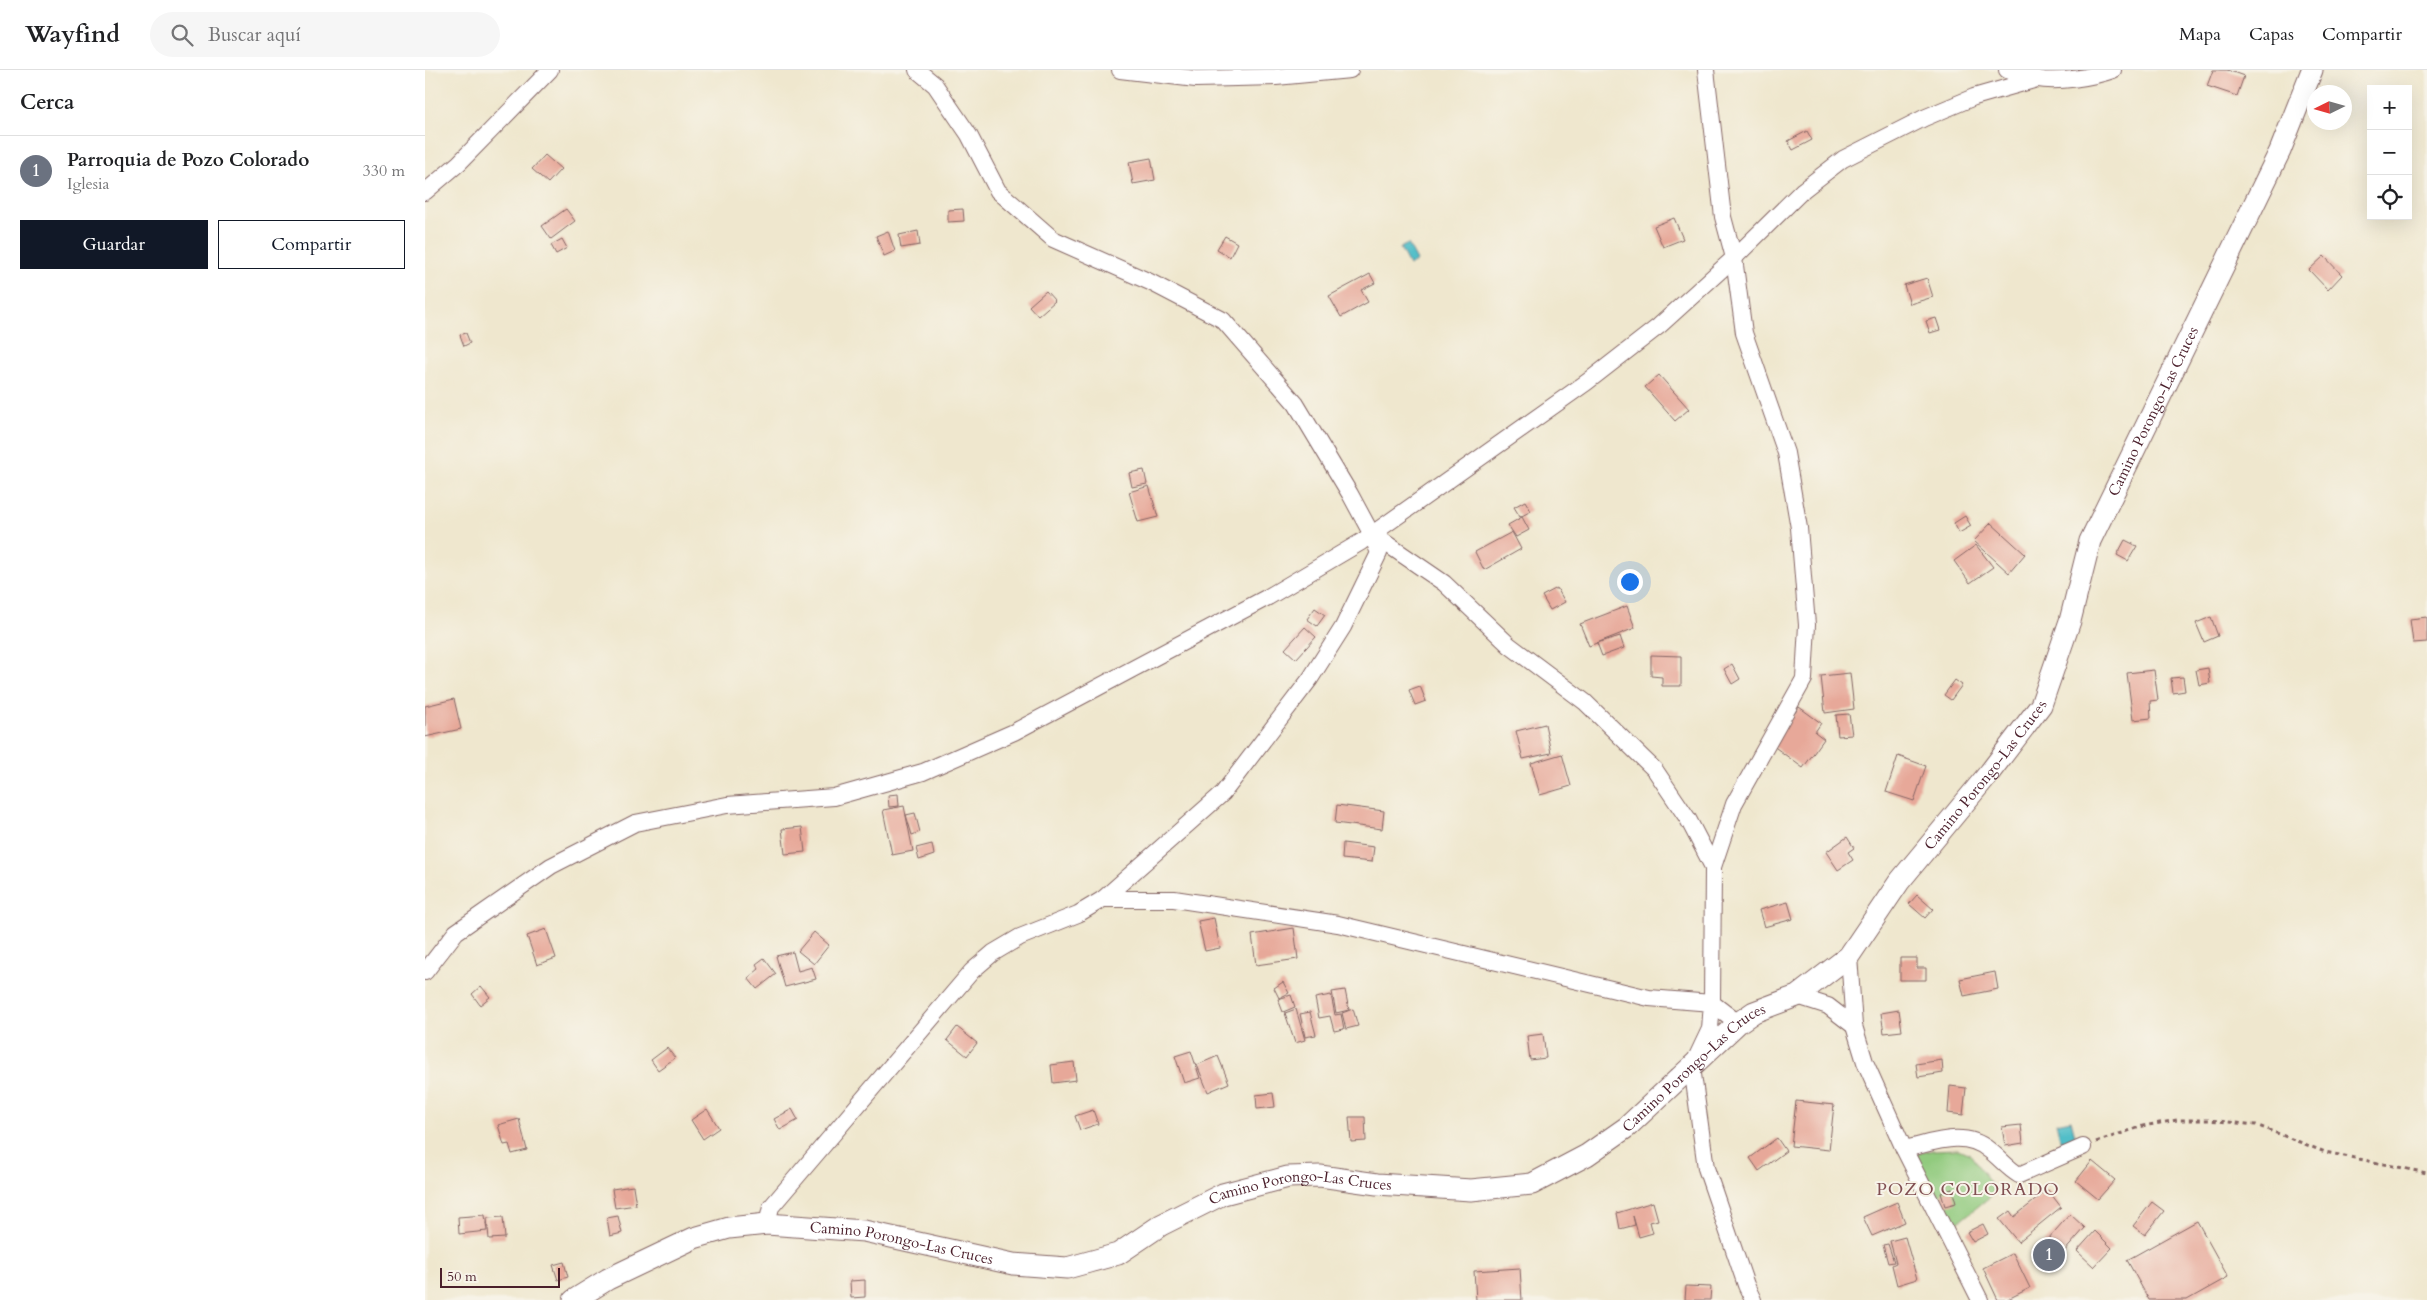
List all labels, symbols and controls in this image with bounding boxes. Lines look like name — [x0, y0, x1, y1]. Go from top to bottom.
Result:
search box — [150, 12, 500, 57]
text: Wayfind — [25, 18, 120, 51]
icon: search — [168, 21, 196, 49]
text: Buscar aquí — [208, 22, 301, 48]
text: Mapa — [2179, 22, 2221, 47]
text: Capas — [2249, 22, 2294, 47]
text: Compartir — [2322, 22, 2402, 47]
north arrow — [2307, 85, 2352, 130]
map controls — [2367, 85, 2412, 220]
button: + — [2367, 85, 2412, 130]
text: Cerca — [20, 88, 74, 117]
button: − — [2367, 130, 2412, 175]
text: Parroquia de Pozo Colorado — [67, 147, 309, 173]
text: 1 — [32, 160, 40, 182]
text: 330 m — [363, 160, 405, 182]
text: Iglesia — [67, 173, 110, 195]
button: locate — [2367, 175, 2412, 220]
button: Guardar — [20, 220, 208, 269]
button: Compartir — [218, 220, 405, 269]
street label: Camino Porongo-Las Cruces — [2103, 323, 2203, 500]
your location — [1617, 569, 1643, 595]
street label: Camino Porongo-Las Cruces — [1920, 698, 2052, 854]
street label: Camino Porongo-Las Cruces — [1618, 999, 1768, 1137]
street label: Camino Porongo-Las Cruces — [1205, 1166, 1392, 1210]
district label: POZO COLORADO — [1876, 1177, 2060, 1202]
street label: Camino Porongo-Las Cruces — [809, 1217, 995, 1269]
pin: 1 — [2033, 1236, 2065, 1274]
scale bar — [440, 1265, 560, 1288]
text: 50 m — [447, 1267, 477, 1286]

